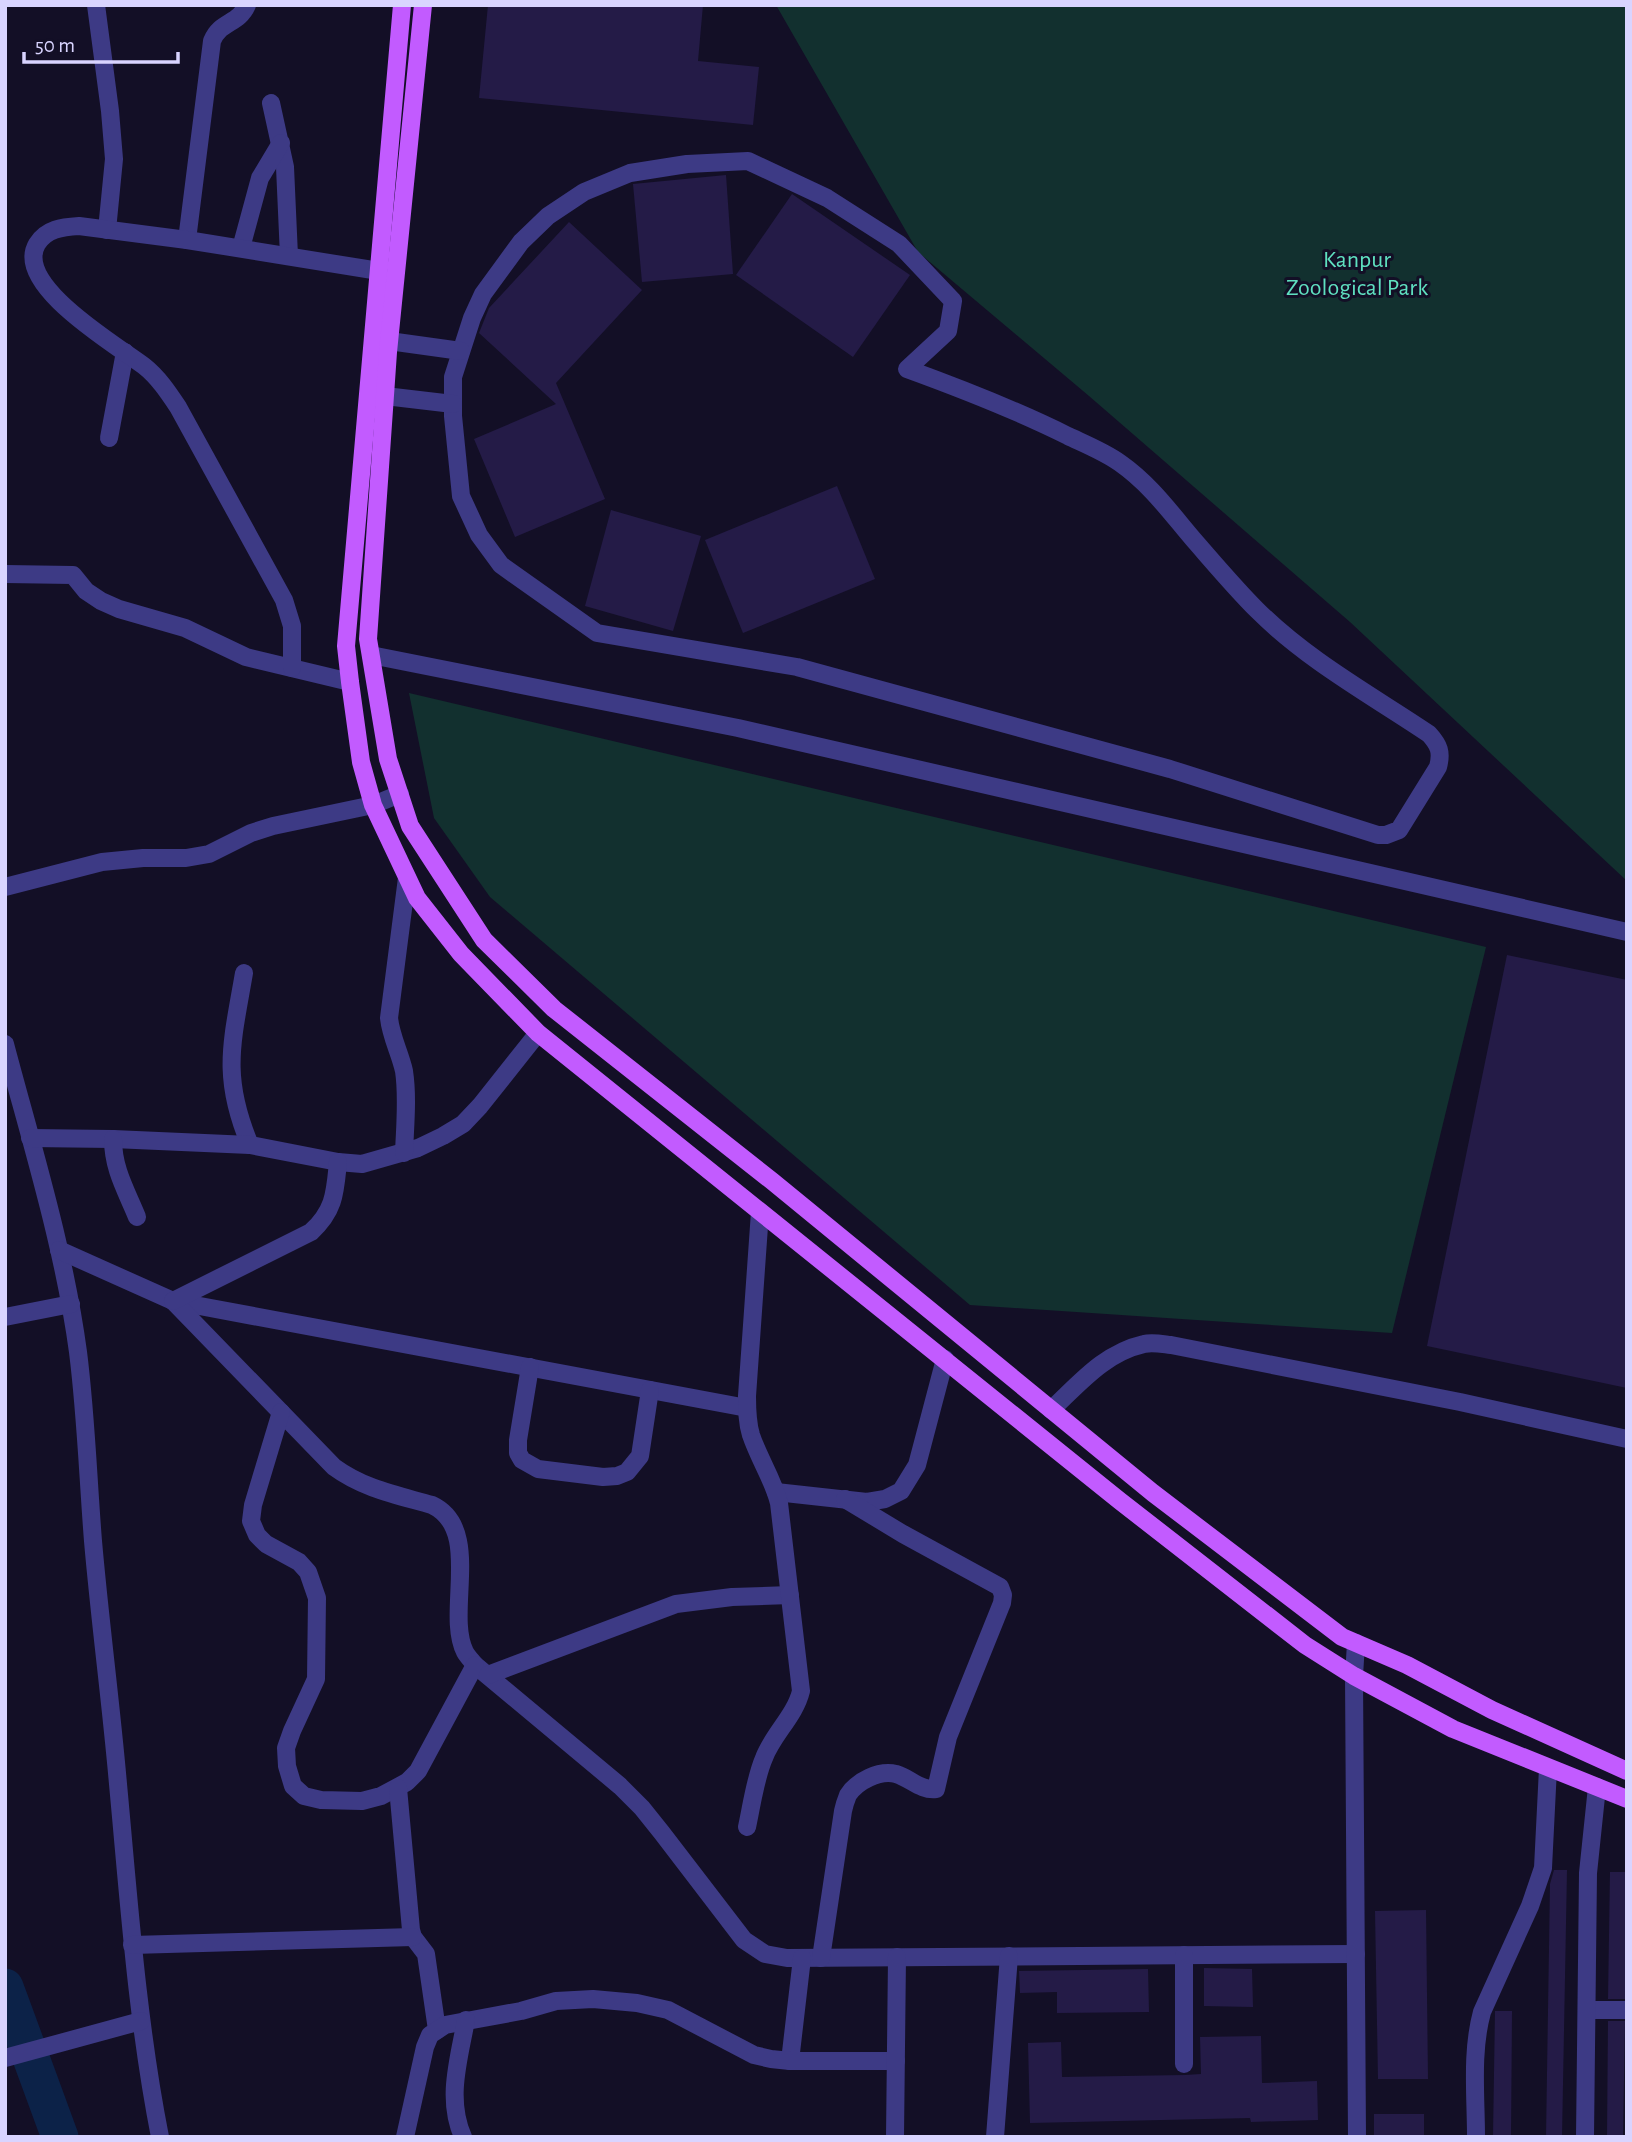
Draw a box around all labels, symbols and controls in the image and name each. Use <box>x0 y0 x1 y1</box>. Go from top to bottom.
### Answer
scale bar <box>24 21 178 65</box>
text: 50 m <box>35 35 75 56</box>
park label: Kanpur Zoological Park <box>1286 248 1428 300</box>

